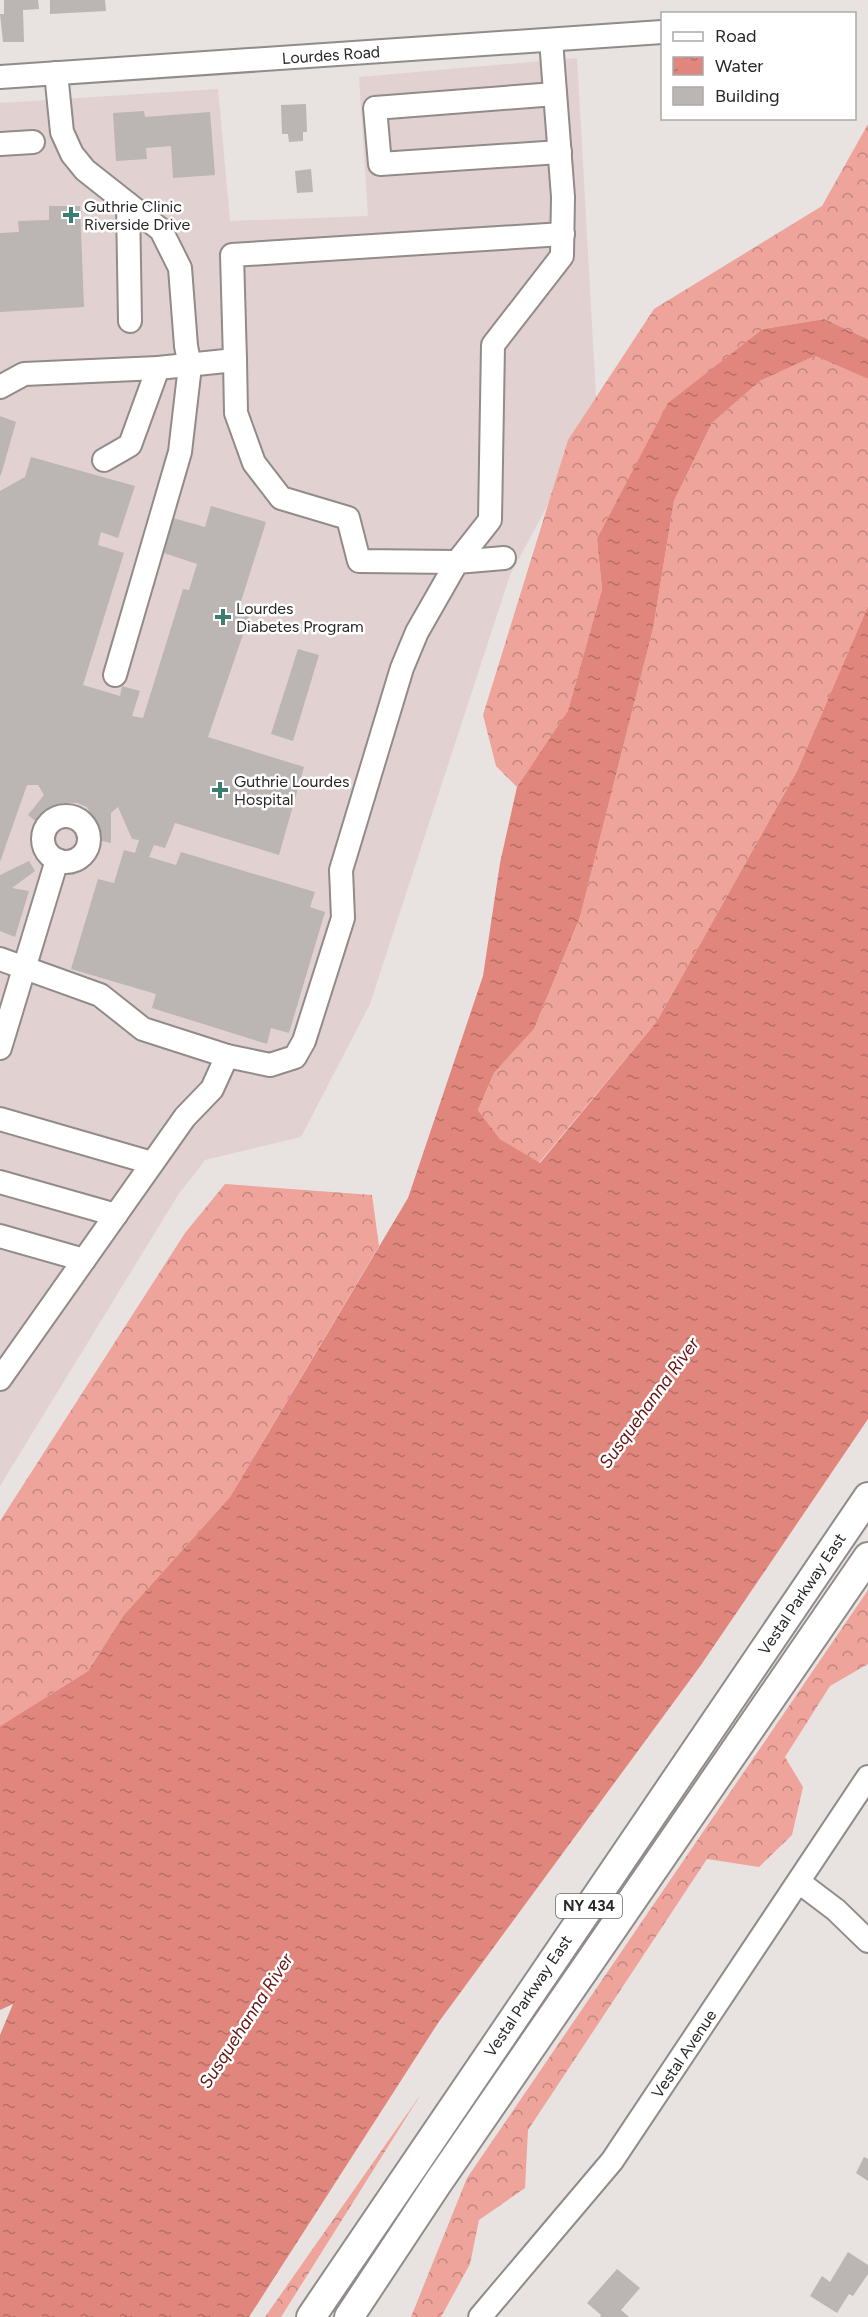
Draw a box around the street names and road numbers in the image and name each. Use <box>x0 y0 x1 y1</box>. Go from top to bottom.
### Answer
street label: Lourdes Road <box>281 42 381 68</box>
street label: Vestal Parkway East <box>754 1530 850 1658</box>
road number: NY 434 <box>556 1894 622 1918</box>
street label: Vestal Parkway East <box>480 1932 576 2060</box>
street label: Vestal Avenue <box>647 2006 721 2102</box>

